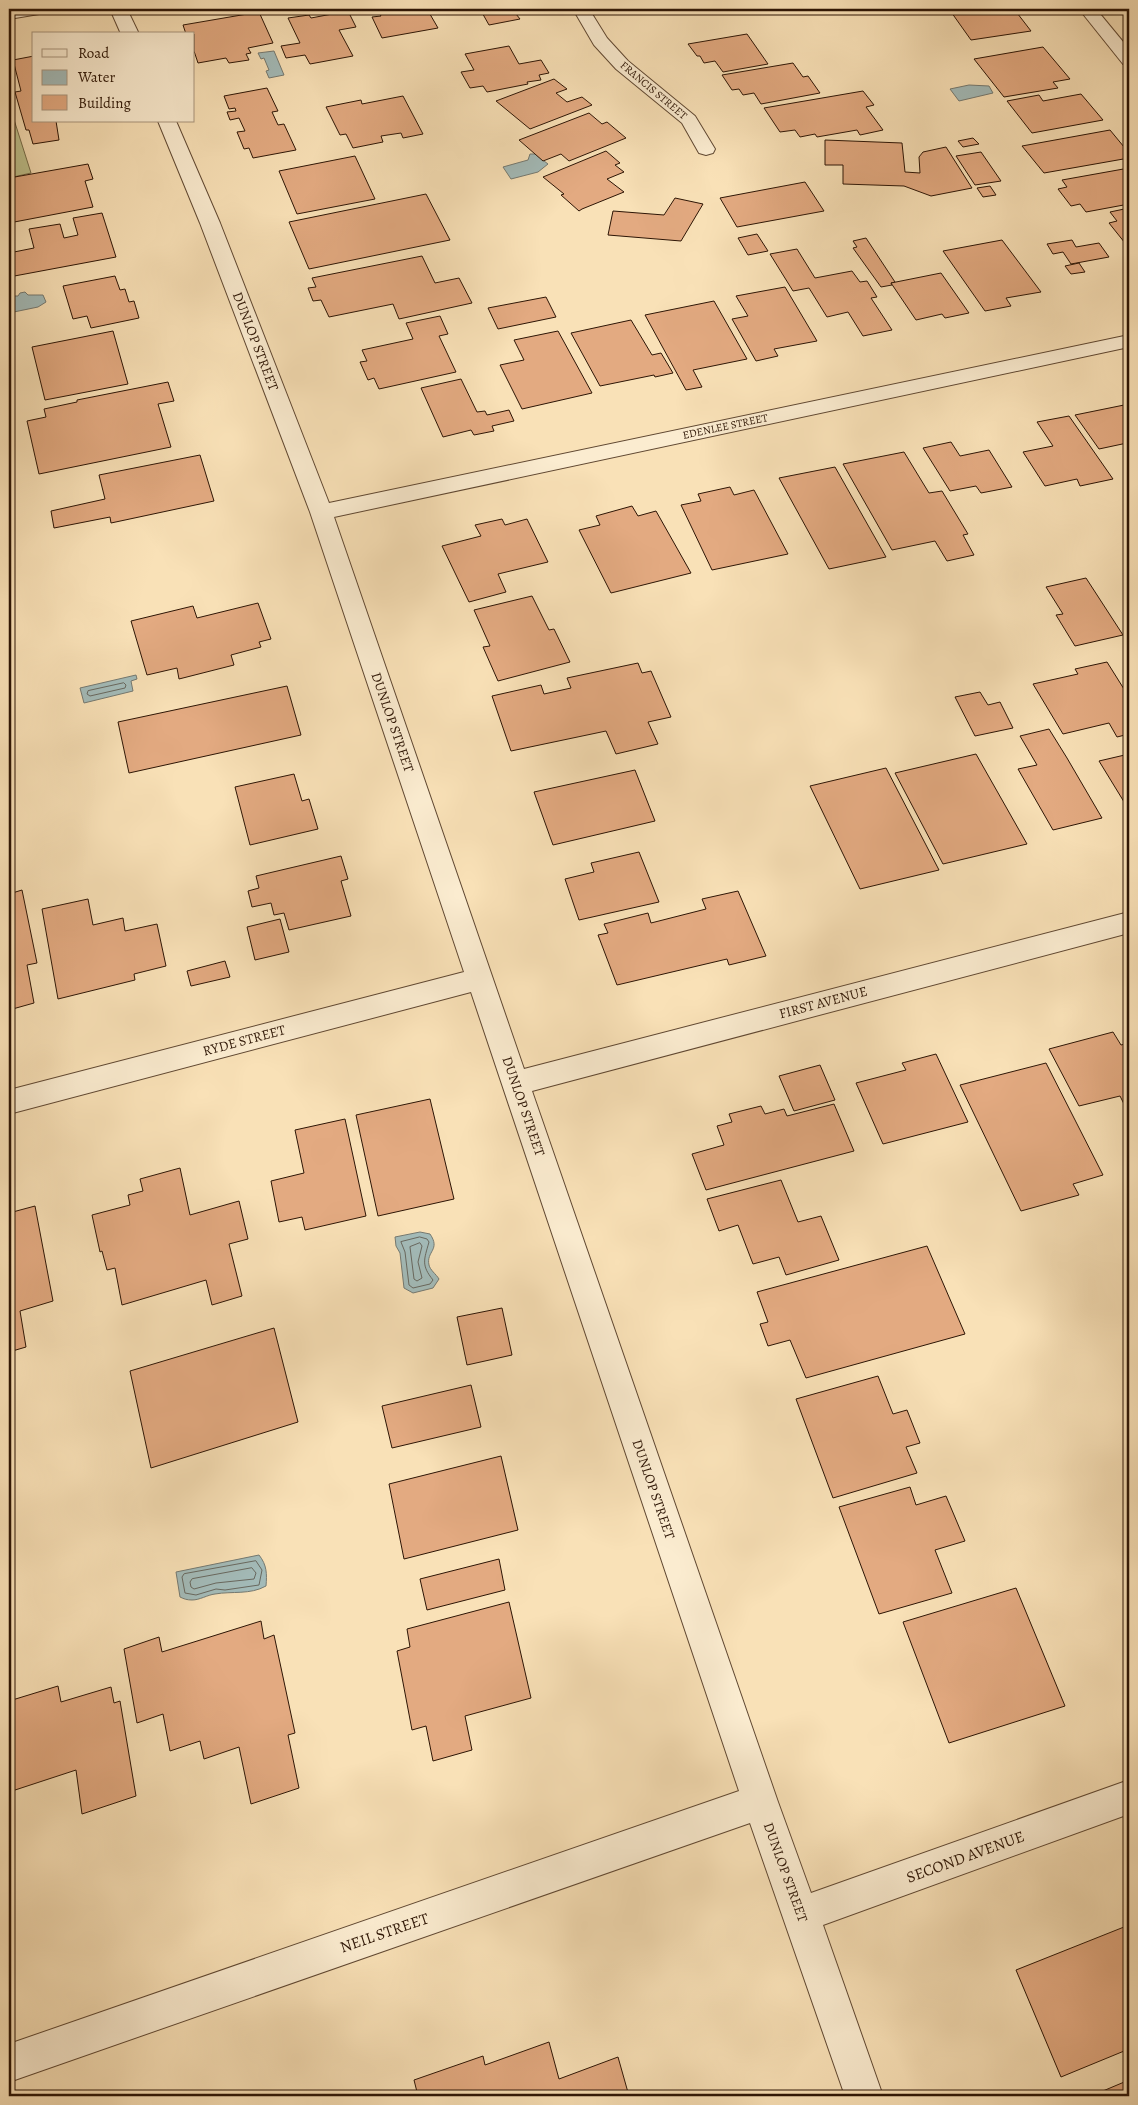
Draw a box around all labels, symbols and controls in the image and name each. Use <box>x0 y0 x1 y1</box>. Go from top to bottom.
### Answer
legend <box>32 32 195 122</box>
text: Road <box>78 43 110 63</box>
street label: FRANCIS STREET <box>617 58 690 123</box>
text: Water <box>77 67 115 87</box>
text: Building <box>78 93 131 113</box>
street label: DUNLOP STREET <box>228 289 283 394</box>
street label: EDENLEE STREET <box>681 410 769 443</box>
street label: DUNLOP STREET <box>367 670 419 775</box>
street label: FIRST AVENUE <box>777 982 869 1023</box>
street label: RYDE STREET <box>201 1020 288 1061</box>
street label: DUNLOP STREET <box>498 1054 550 1159</box>
street label: DUNLOP STREET <box>628 1437 680 1542</box>
street label: DUNLOP STREET <box>759 1820 812 1925</box>
street label: SECOND AVENUE <box>903 1825 1027 1889</box>
street label: NEIL STREET <box>337 1907 432 1958</box>

